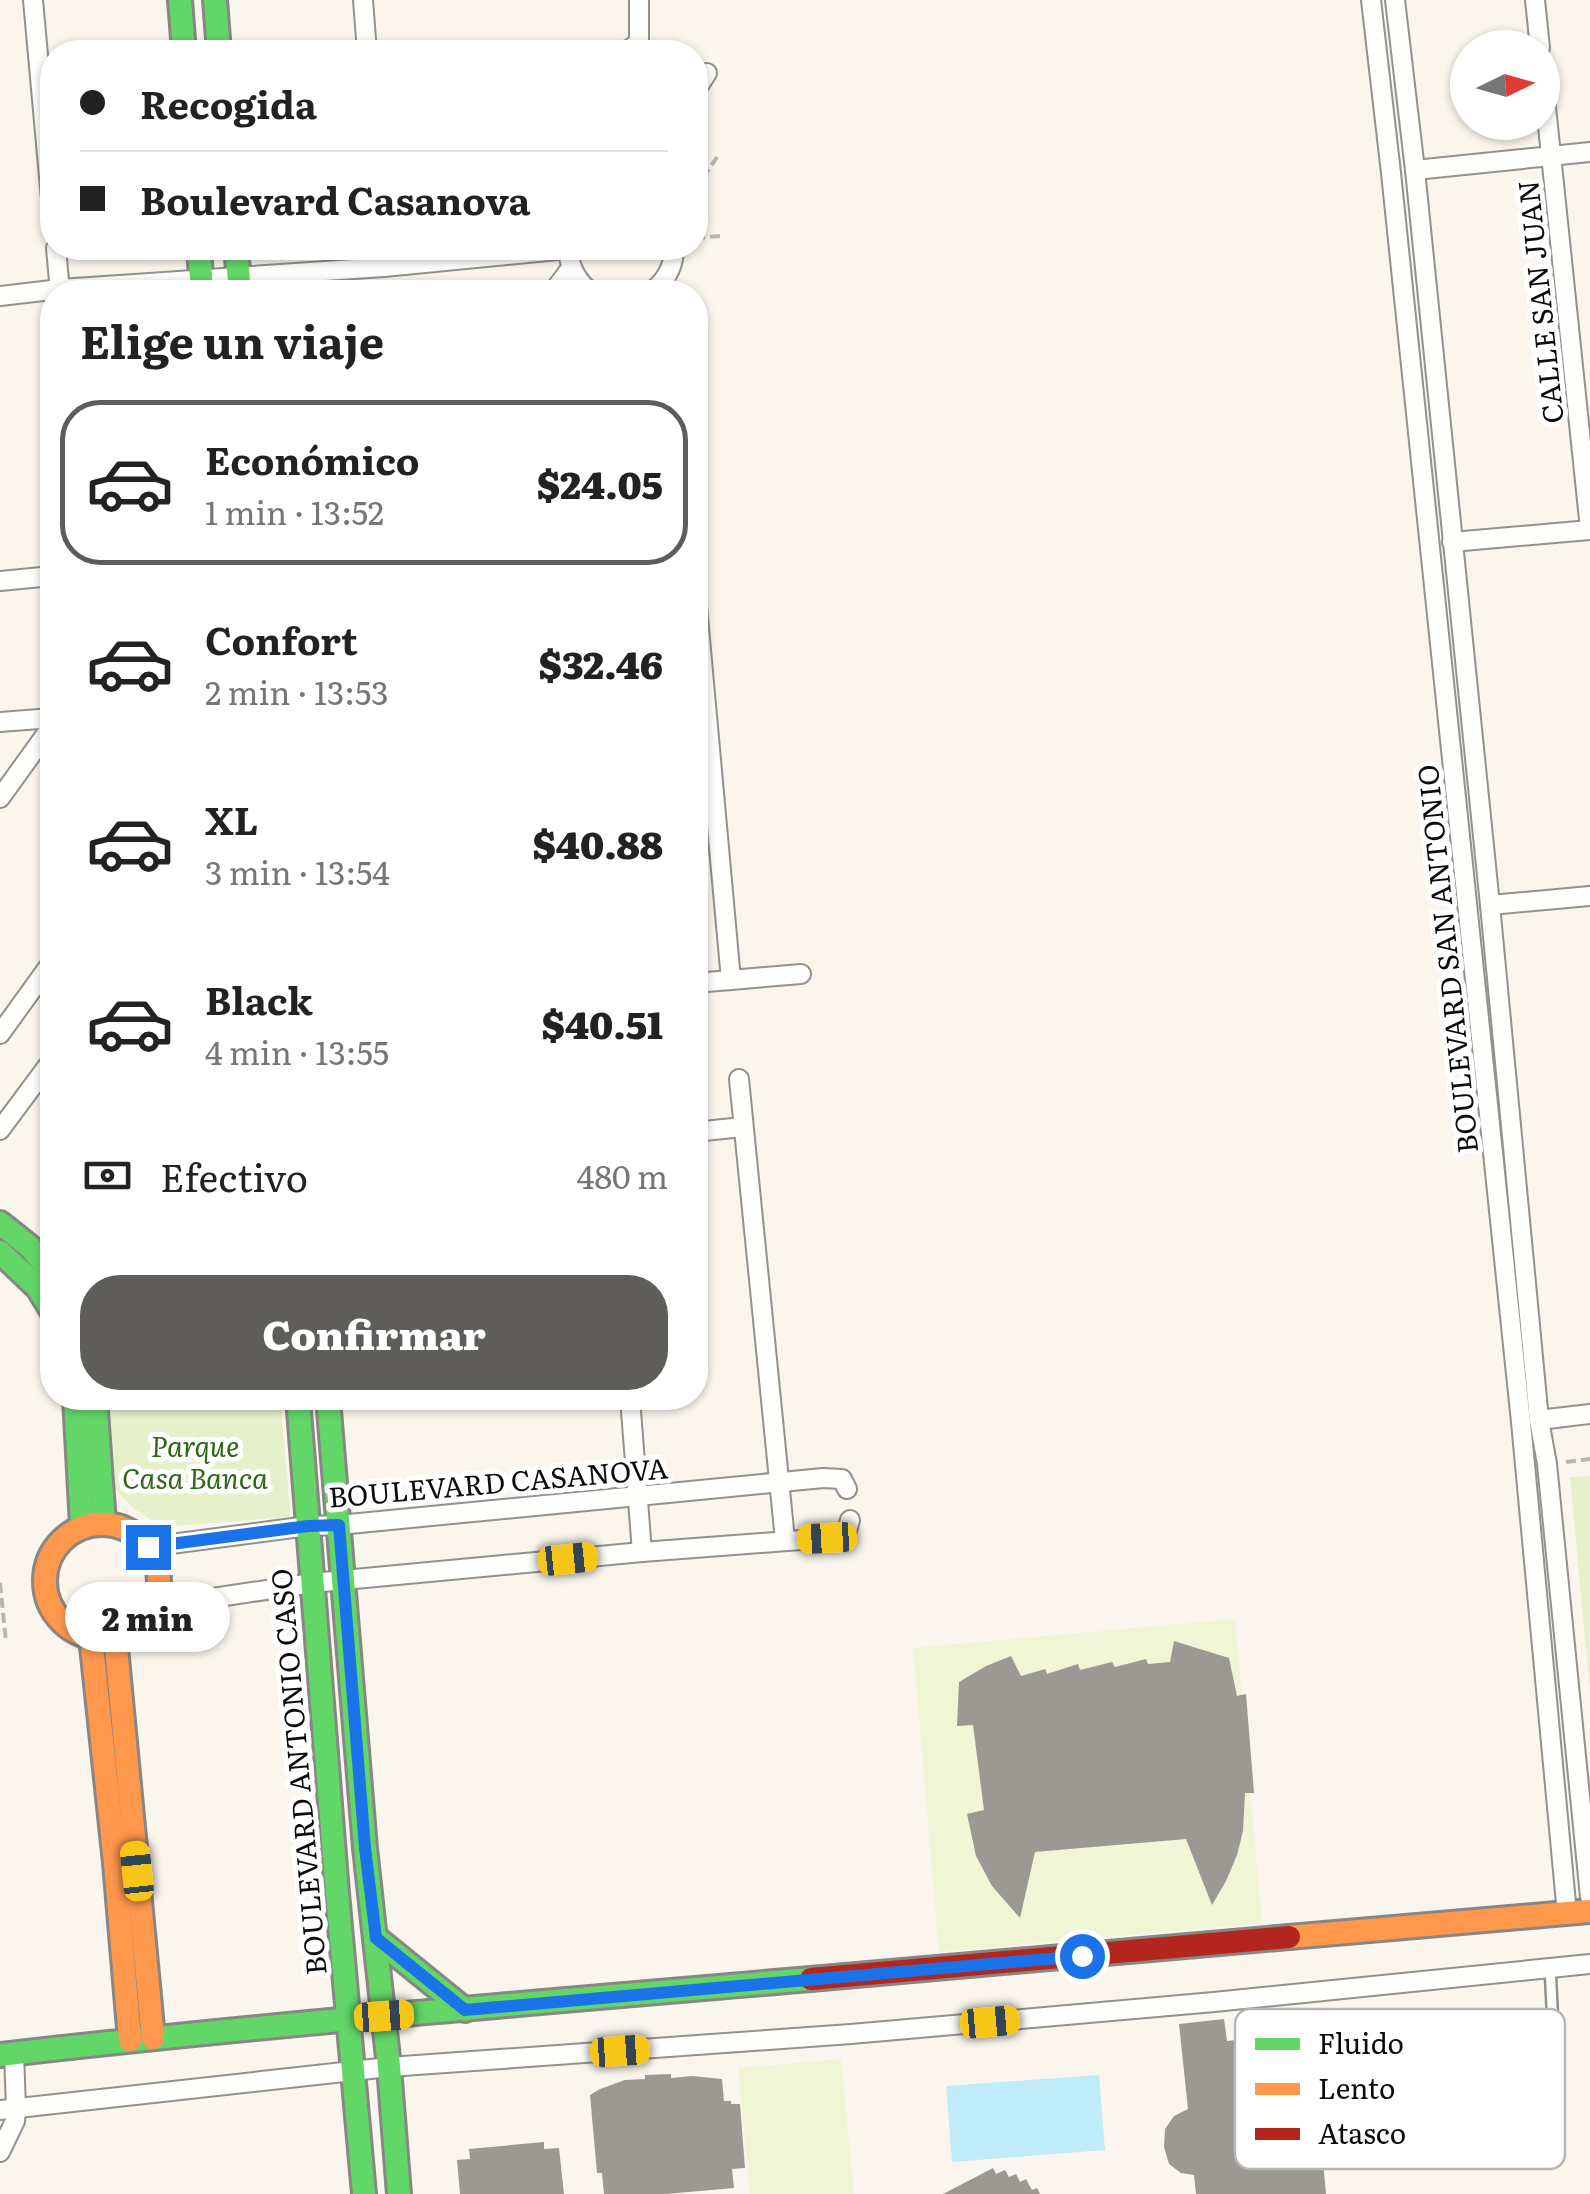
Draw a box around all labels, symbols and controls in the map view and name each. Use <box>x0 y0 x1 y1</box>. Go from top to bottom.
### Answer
north arrow <box>1450 30 1560 140</box>
map controls <box>1450 30 1560 140</box>
text: Recogida <box>140 74 317 131</box>
text: Boulevard Casanova <box>140 170 530 227</box>
street label: CALLE SAN JUAN <box>1505 178 1573 426</box>
text: Elige un viaje <box>80 306 384 373</box>
text: Económico <box>205 430 420 487</box>
icon: car <box>85 438 175 528</box>
text: $24.05 <box>537 454 663 511</box>
text: 1 min · 13:52 <box>205 487 384 535</box>
text: Confort <box>205 610 358 667</box>
icon: car <box>85 618 175 708</box>
text: $32.46 <box>539 634 663 691</box>
text: 2 min · 13:53 <box>205 667 389 715</box>
street label: BOULEVARD SAN ANTONIO <box>1405 763 1487 1155</box>
text: XL <box>205 790 258 847</box>
icon: car <box>85 798 175 888</box>
text: $40.88 <box>532 814 663 871</box>
text: 3 min · 13:54 <box>205 847 390 895</box>
text: Black <box>205 970 313 1027</box>
icon: car <box>85 978 175 1068</box>
text: $40.51 <box>542 994 663 1051</box>
text: 4 min · 13:55 <box>205 1027 389 1075</box>
text: Efectivo <box>160 1147 308 1204</box>
icon: cash <box>80 1148 135 1203</box>
text: 480 m <box>577 1151 668 1199</box>
button: Confirmar <box>80 1275 668 1390</box>
park label: Parque Casa Banca <box>122 1424 268 1498</box>
street label: BOULEVARD CASANOVA <box>327 1445 670 1517</box>
car <box>796 1521 858 1555</box>
route end <box>126 1525 171 1570</box>
car <box>537 1541 599 1577</box>
street label: BOULEVARD ANTONIO CASO <box>258 1567 336 1977</box>
callout: 2 min <box>66 1582 230 1652</box>
text: 2 min <box>102 1593 193 1641</box>
car <box>119 1840 155 1902</box>
route start <box>1060 1934 1105 1979</box>
car <box>353 1999 415 2033</box>
car <box>959 2004 1021 2040</box>
legend <box>1235 2009 1565 2169</box>
text: Fluido <box>1318 2021 1404 2063</box>
car <box>589 2034 651 2068</box>
text: Lento <box>1318 2066 1395 2108</box>
text: Atasco <box>1318 2111 1406 2153</box>

